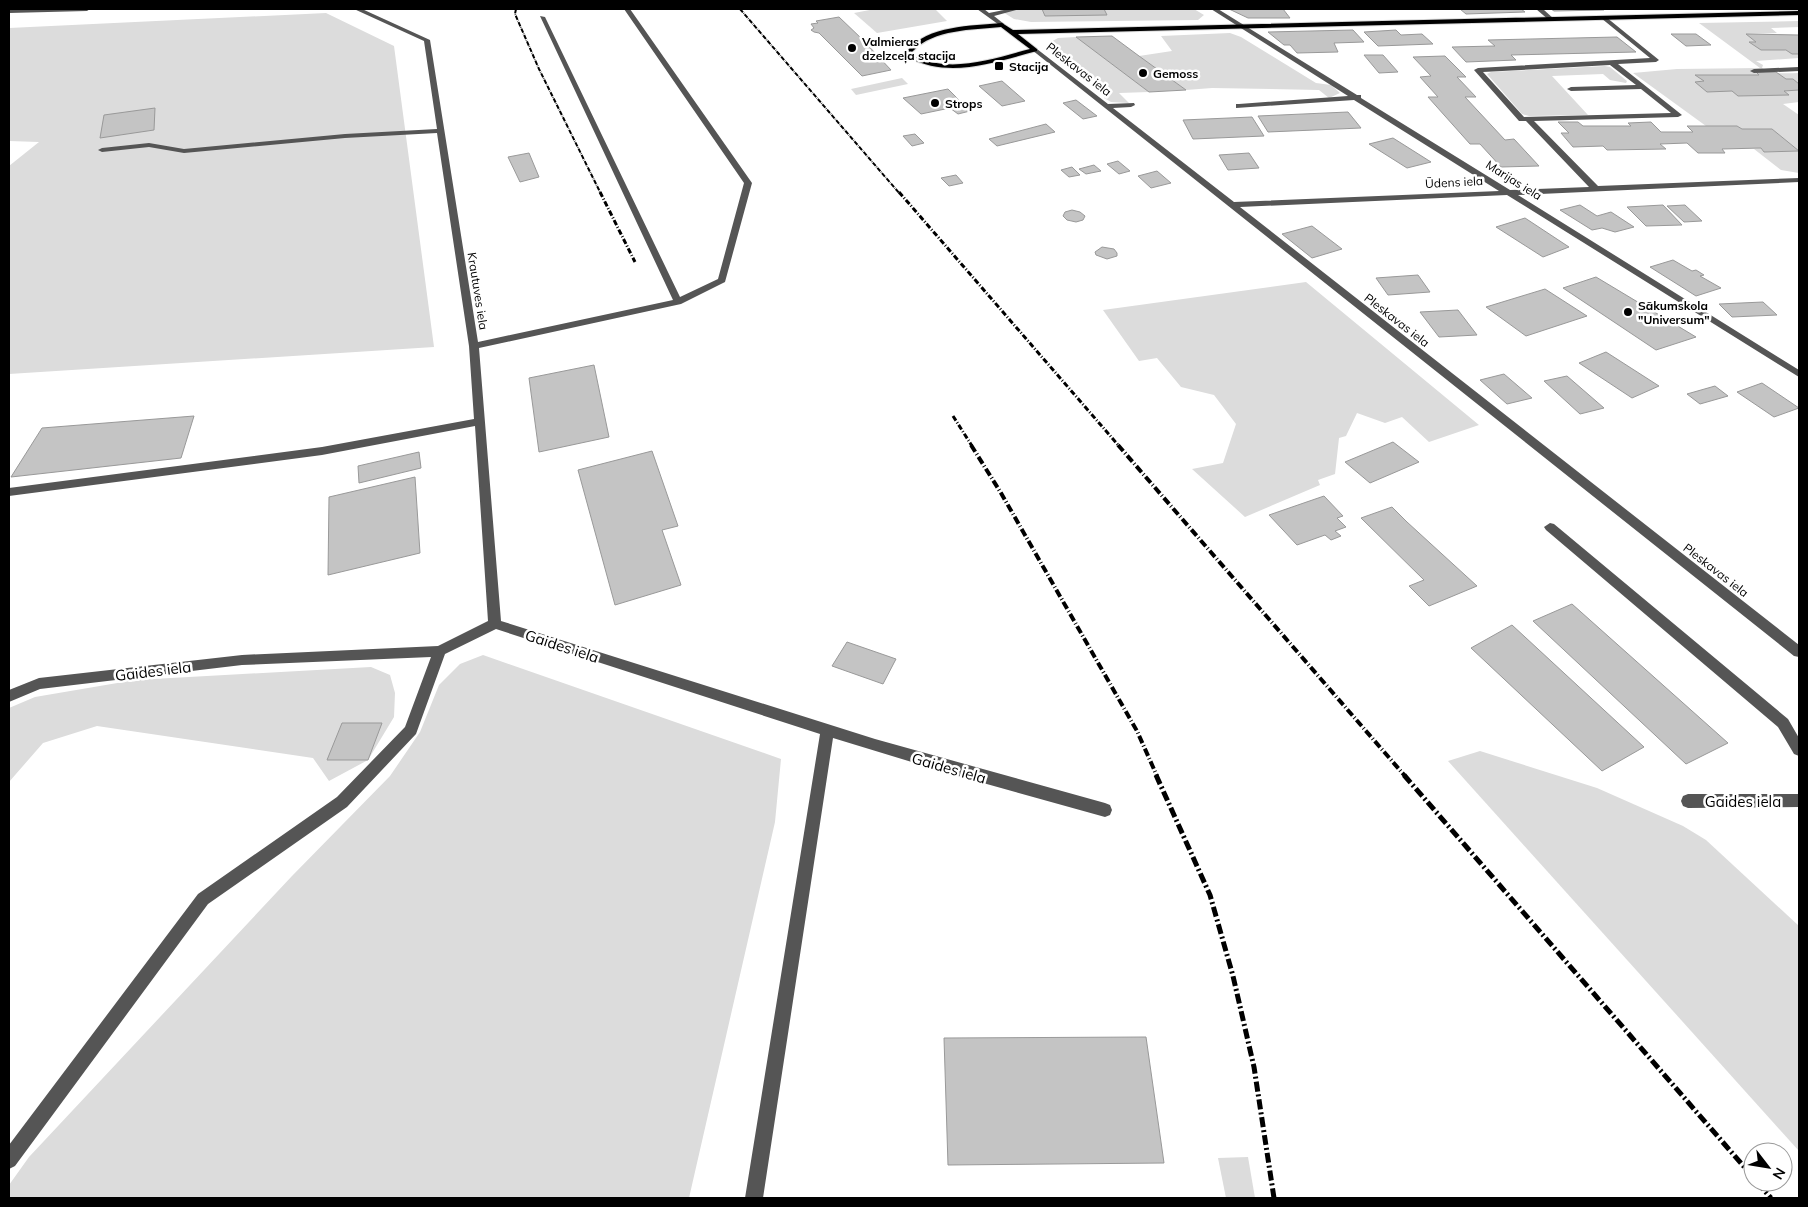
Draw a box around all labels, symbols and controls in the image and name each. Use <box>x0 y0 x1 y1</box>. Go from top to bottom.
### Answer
place label: Valmieras dzelzceļa stacija <box>861 34 956 64</box>
street label: Pleskavas iela <box>1043 39 1115 99</box>
marker: Valmieras dzelzceļa stacija <box>846 42 858 54</box>
place label: Stacija <box>1009 59 1048 74</box>
marker: Stacija <box>993 60 1005 72</box>
place label: Gemoss <box>1153 66 1198 81</box>
marker: Gemoss <box>1137 67 1149 79</box>
place label: Strops <box>945 96 982 111</box>
marker: Strops <box>929 97 941 109</box>
street label: Marijas iela <box>1483 157 1545 203</box>
street label: Ūdens iela <box>1425 173 1483 191</box>
street label: Krautuves iela <box>464 251 492 331</box>
street label: Pleskavas iela <box>1361 290 1433 350</box>
place label: Sākumskola "Universum" <box>1638 298 1710 327</box>
marker: Sākumskola "Universum" <box>1622 306 1634 318</box>
street label: Pleskavas iela <box>1680 540 1752 600</box>
street label: Gaides iela <box>523 625 601 667</box>
street label: Gaides iela <box>114 657 192 685</box>
street label: Gaides iela <box>910 748 988 788</box>
street label: Gaides iela <box>1705 792 1781 811</box>
north arrow <box>1743 1142 1793 1192</box>
text: N <box>1769 1165 1790 1183</box>

